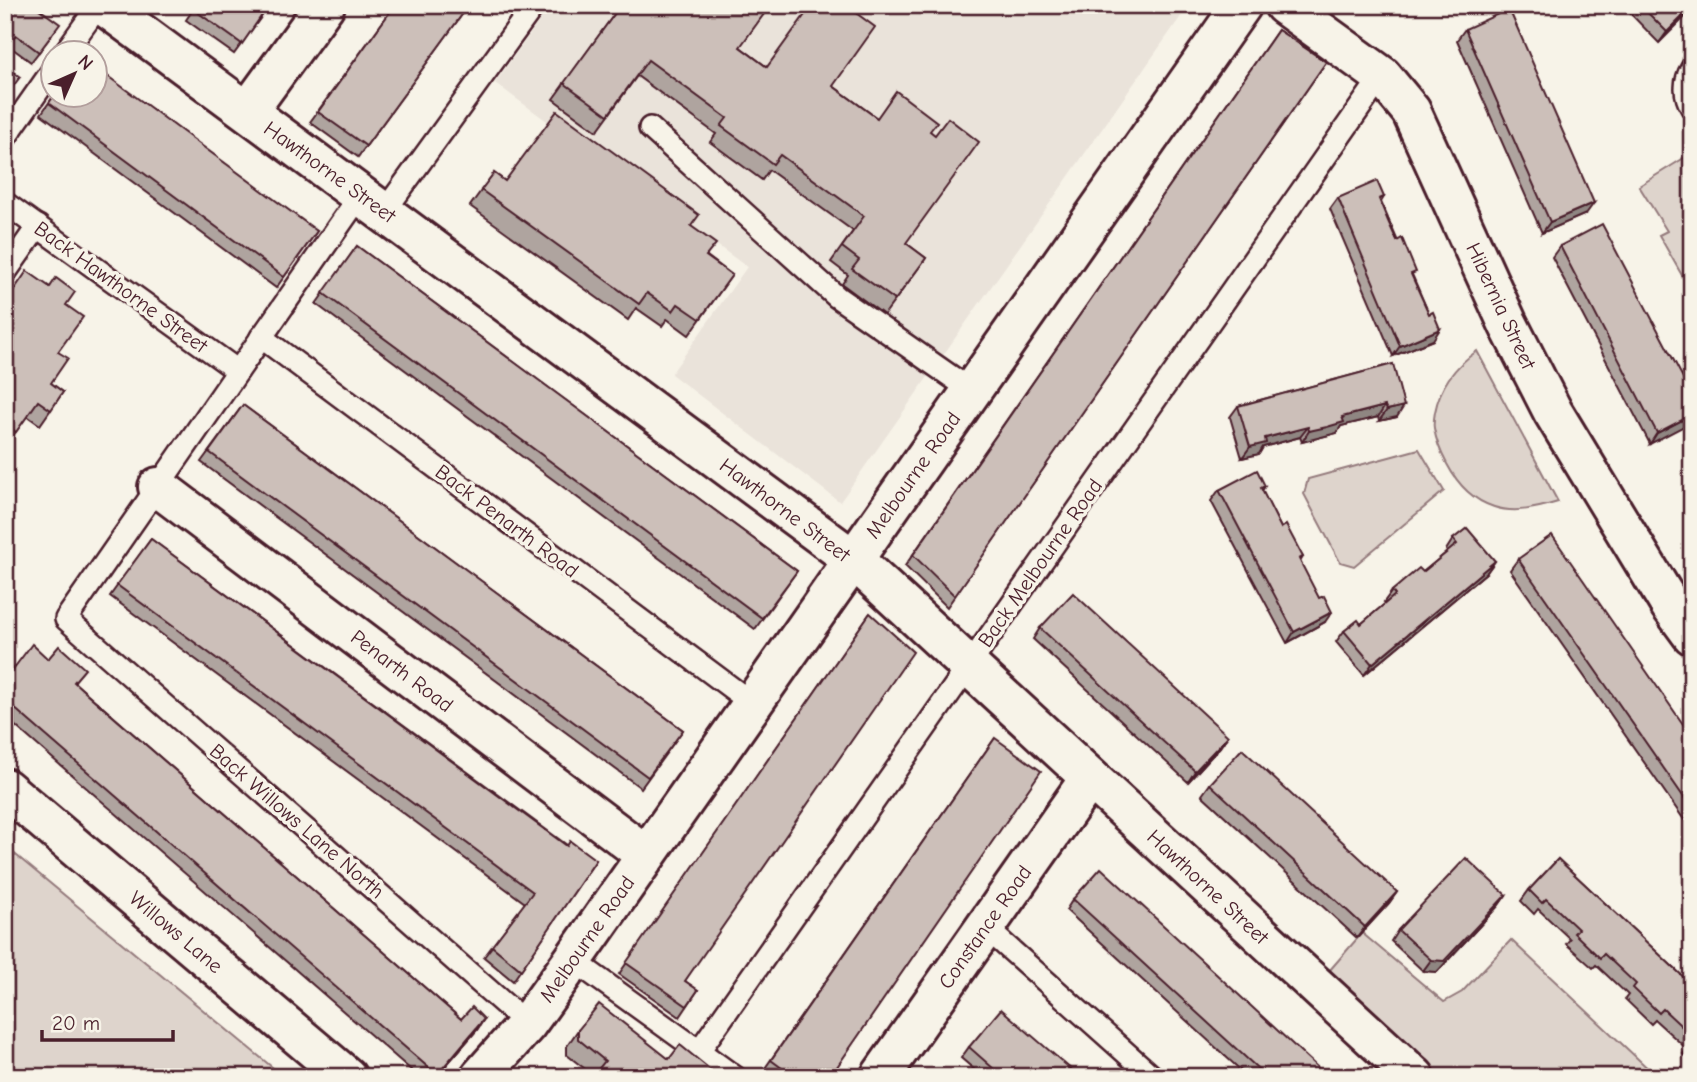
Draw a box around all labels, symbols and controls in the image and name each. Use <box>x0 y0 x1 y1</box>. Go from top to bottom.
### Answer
north arrow <box>38 38 108 108</box>
text: N <box>73 51 97 75</box>
street label: Hawthorne Street <box>259 116 401 228</box>
street label: Back Hawthorne Street <box>30 216 213 358</box>
street label: Hibernia Street <box>1461 239 1541 374</box>
street label: Melbourne Road <box>861 407 965 543</box>
street label: Hawthorne Street <box>715 453 856 567</box>
street label: Back Penarth Road <box>431 459 583 583</box>
street label: Back Melbourne Road <box>973 474 1107 652</box>
street label: Penarth Road <box>346 625 458 717</box>
street label: Back Willows Lane North <box>205 739 389 903</box>
street label: Hawthorne Street <box>1142 825 1274 950</box>
street label: Constance Road <box>934 861 1036 993</box>
street label: Melbourne Road <box>535 871 639 1007</box>
street label: Willows Lane <box>124 886 228 978</box>
scale bar <box>42 998 173 1042</box>
text: 20 m <box>52 1011 100 1035</box>

